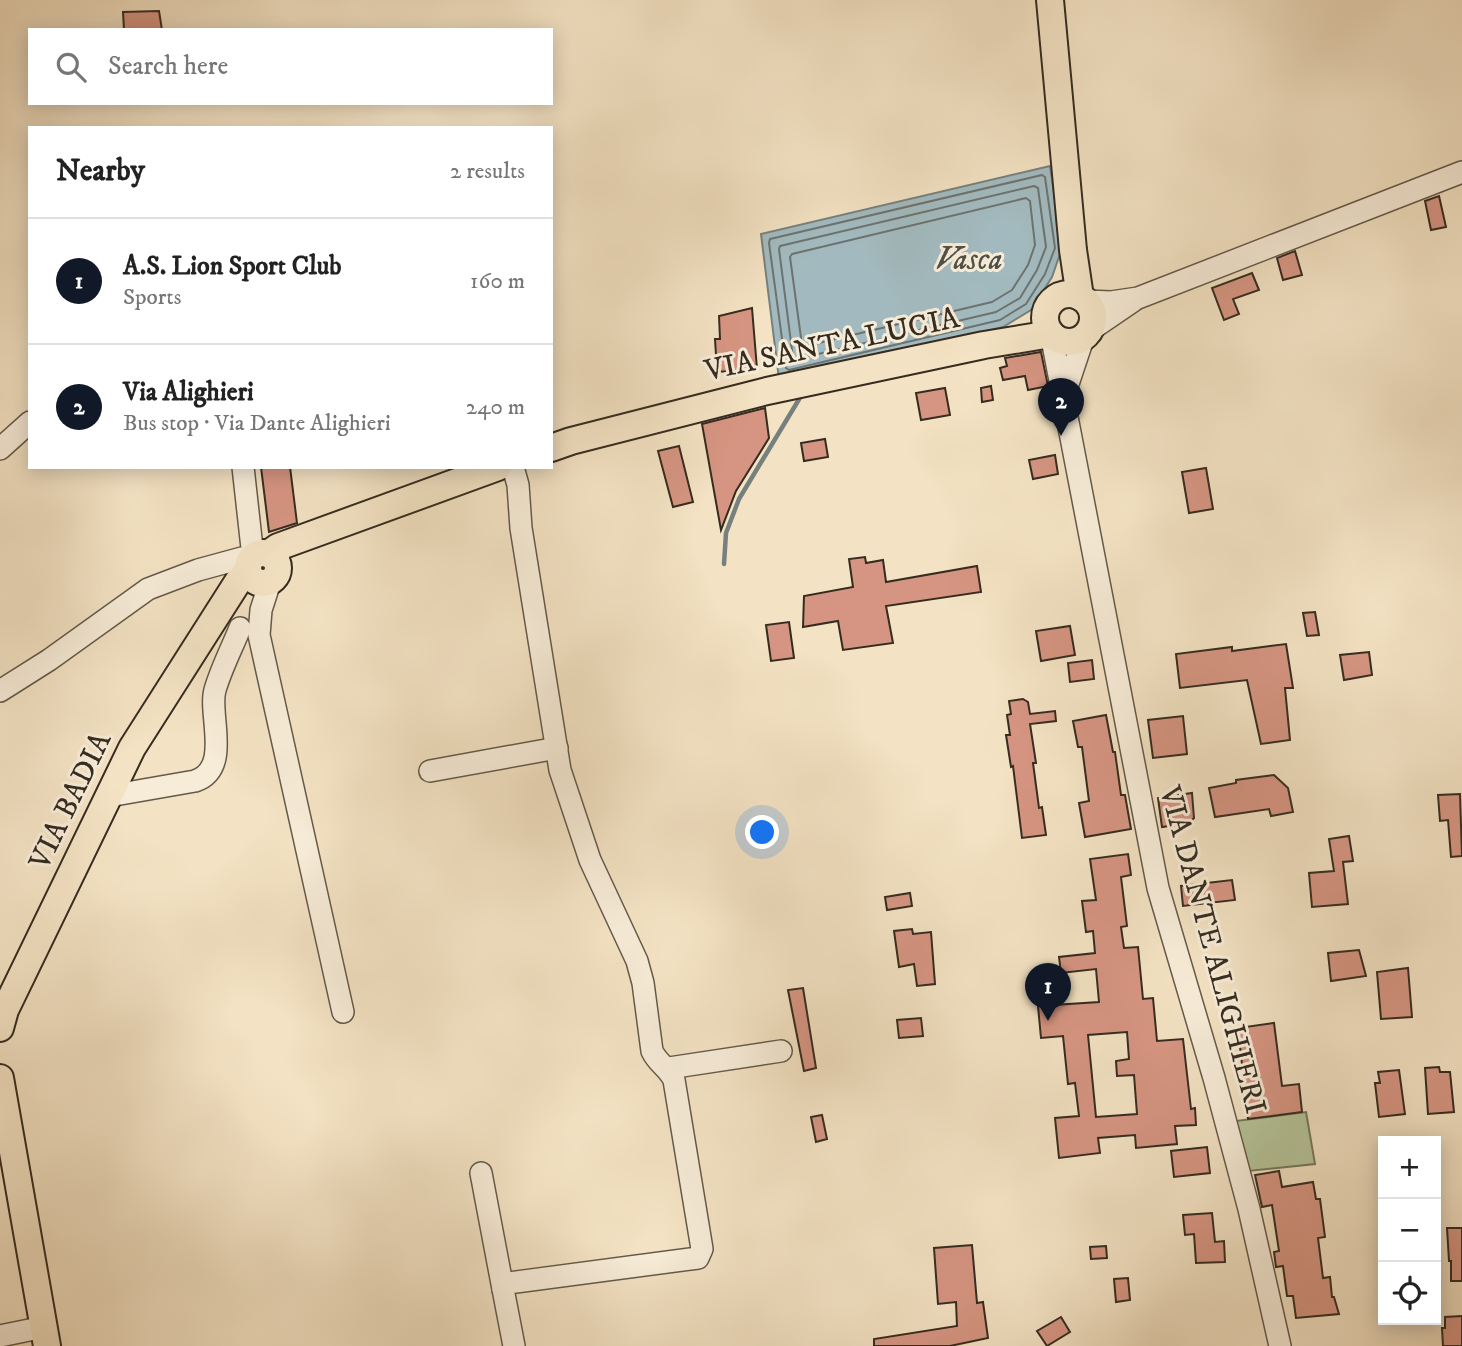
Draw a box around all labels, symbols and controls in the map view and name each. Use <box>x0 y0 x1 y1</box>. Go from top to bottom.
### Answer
search box <box>28 28 553 105</box>
icon: search <box>52 48 90 86</box>
text: Search here <box>108 50 228 83</box>
text: Nearby <box>56 153 145 190</box>
text: 2 results <box>450 157 525 186</box>
water label: Vasca <box>935 240 1003 280</box>
text: A.S. Lion Sport Club <box>123 250 341 283</box>
text: 1 <box>75 267 83 296</box>
text: 160 m <box>470 267 525 296</box>
text: Sports <box>123 283 181 312</box>
street label: VIA SANTA LUCIA <box>700 300 964 390</box>
text: Via Alighieri <box>123 376 254 409</box>
pin: 2 <box>1038 378 1084 436</box>
text: 2 <box>73 393 85 422</box>
text: 240 m <box>466 393 525 422</box>
text: Bus stop · Via Dante Alighieri <box>123 409 391 438</box>
street label: VIA BADIA <box>21 725 121 877</box>
street label: VIA DANTE ALIGHIERI <box>1150 781 1274 1118</box>
your location <box>745 815 779 849</box>
pin: 1 <box>1025 963 1071 1021</box>
map controls <box>1378 1136 1441 1325</box>
button: + <box>1378 1136 1441 1199</box>
button: − <box>1378 1199 1441 1262</box>
button: locate <box>1378 1262 1441 1325</box>

